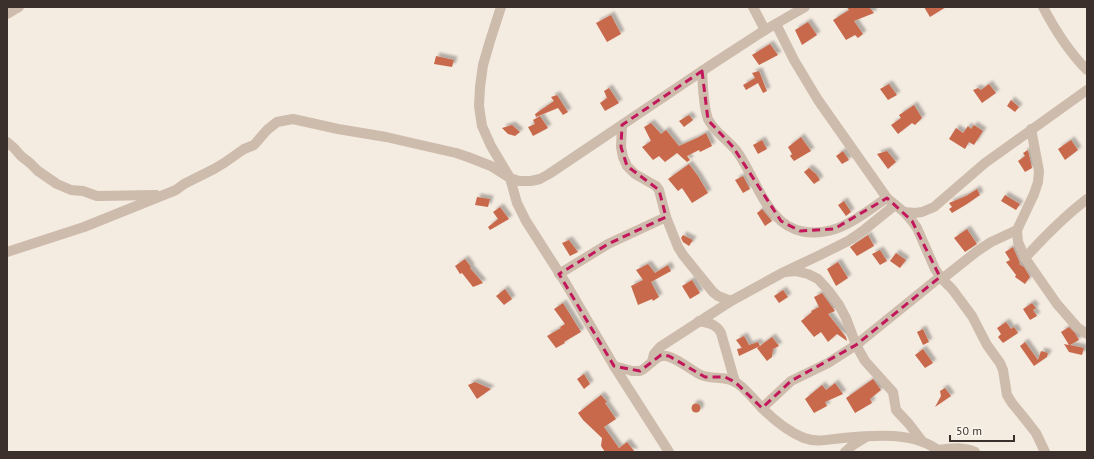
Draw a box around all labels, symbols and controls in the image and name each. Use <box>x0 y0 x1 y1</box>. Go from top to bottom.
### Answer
scale bar <box>950 417 1014 443</box>
text: 50 m <box>956 423 982 438</box>

